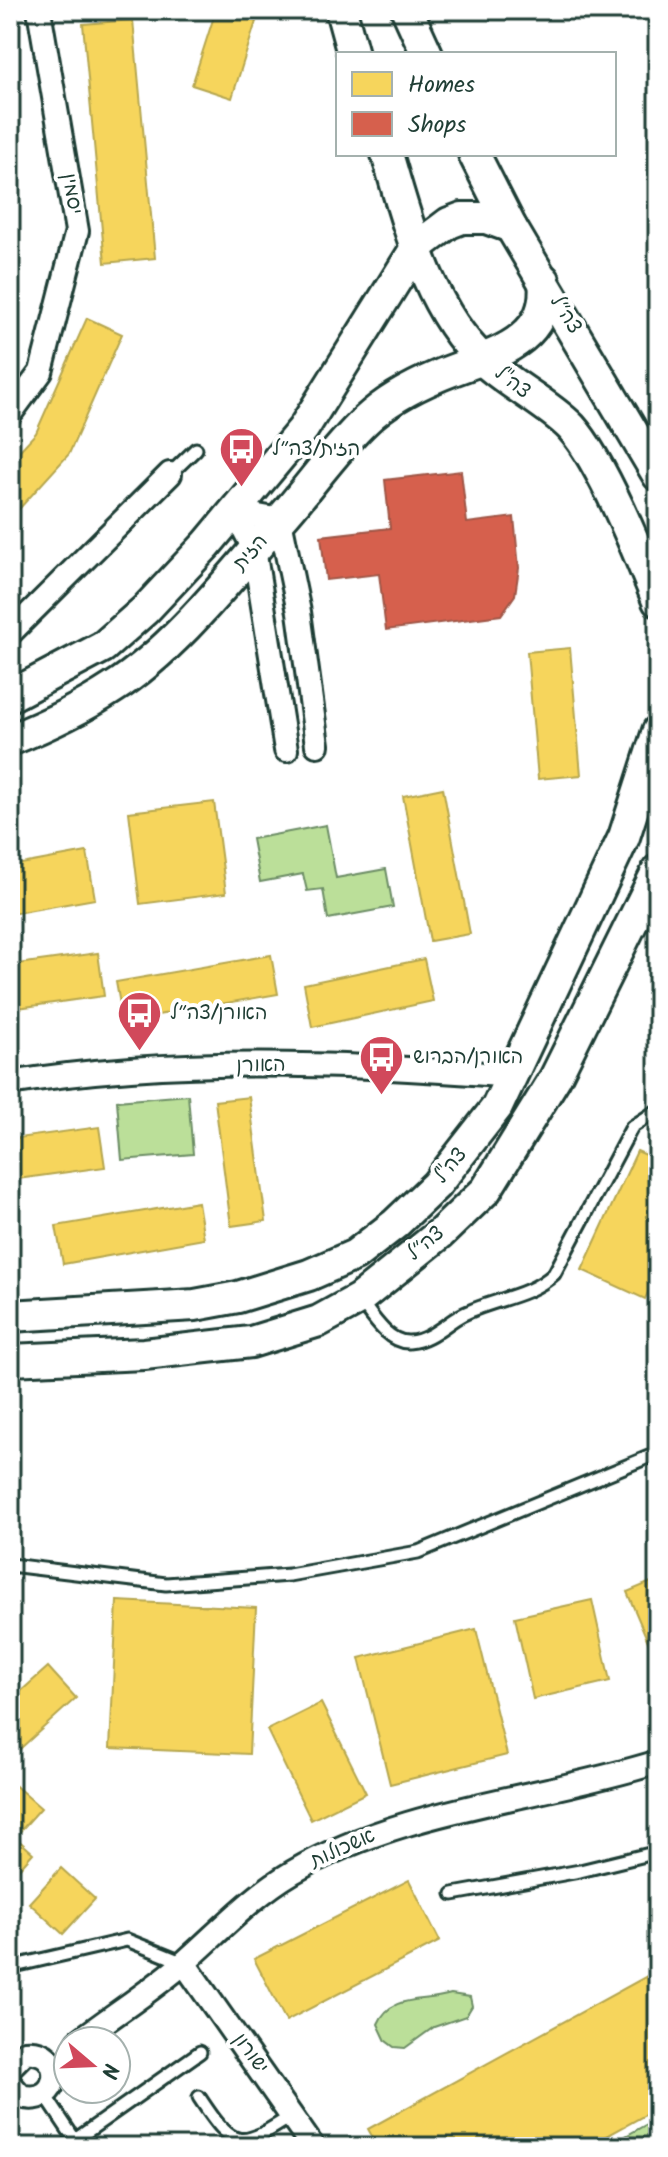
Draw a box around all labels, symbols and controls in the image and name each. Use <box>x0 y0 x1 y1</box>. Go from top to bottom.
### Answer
legend <box>336 52 616 156</box>
text: Homes <box>408 66 475 105</box>
text: Shops <box>408 106 466 145</box>
street label: יסמין <box>52 171 90 217</box>
street label: צה״ל <box>541 289 589 341</box>
street label: צה"ל <box>487 358 537 408</box>
bus stop icon: הזית/צה״ל <box>217 426 265 489</box>
place label: הזית/צה״ל <box>272 434 360 466</box>
street label: הזית <box>225 527 276 579</box>
bus stop icon: האורן/צה״ל <box>115 990 163 1053</box>
place label: האורן/צה״ל <box>170 998 267 1030</box>
bus stop icon: האורן/הברוש <box>358 1034 406 1097</box>
place label: האורן/הברוש <box>413 1042 523 1074</box>
street label: האורן <box>236 1050 286 1082</box>
street label: צה"ל <box>426 1141 476 1191</box>
street label: צה״ל <box>400 1219 452 1269</box>
street label: אשכולות <box>304 1820 381 1878</box>
north arrow <box>52 2025 132 2105</box>
street label: ישורון <box>224 2027 276 2081</box>
text: N <box>90 2058 127 2083</box>

